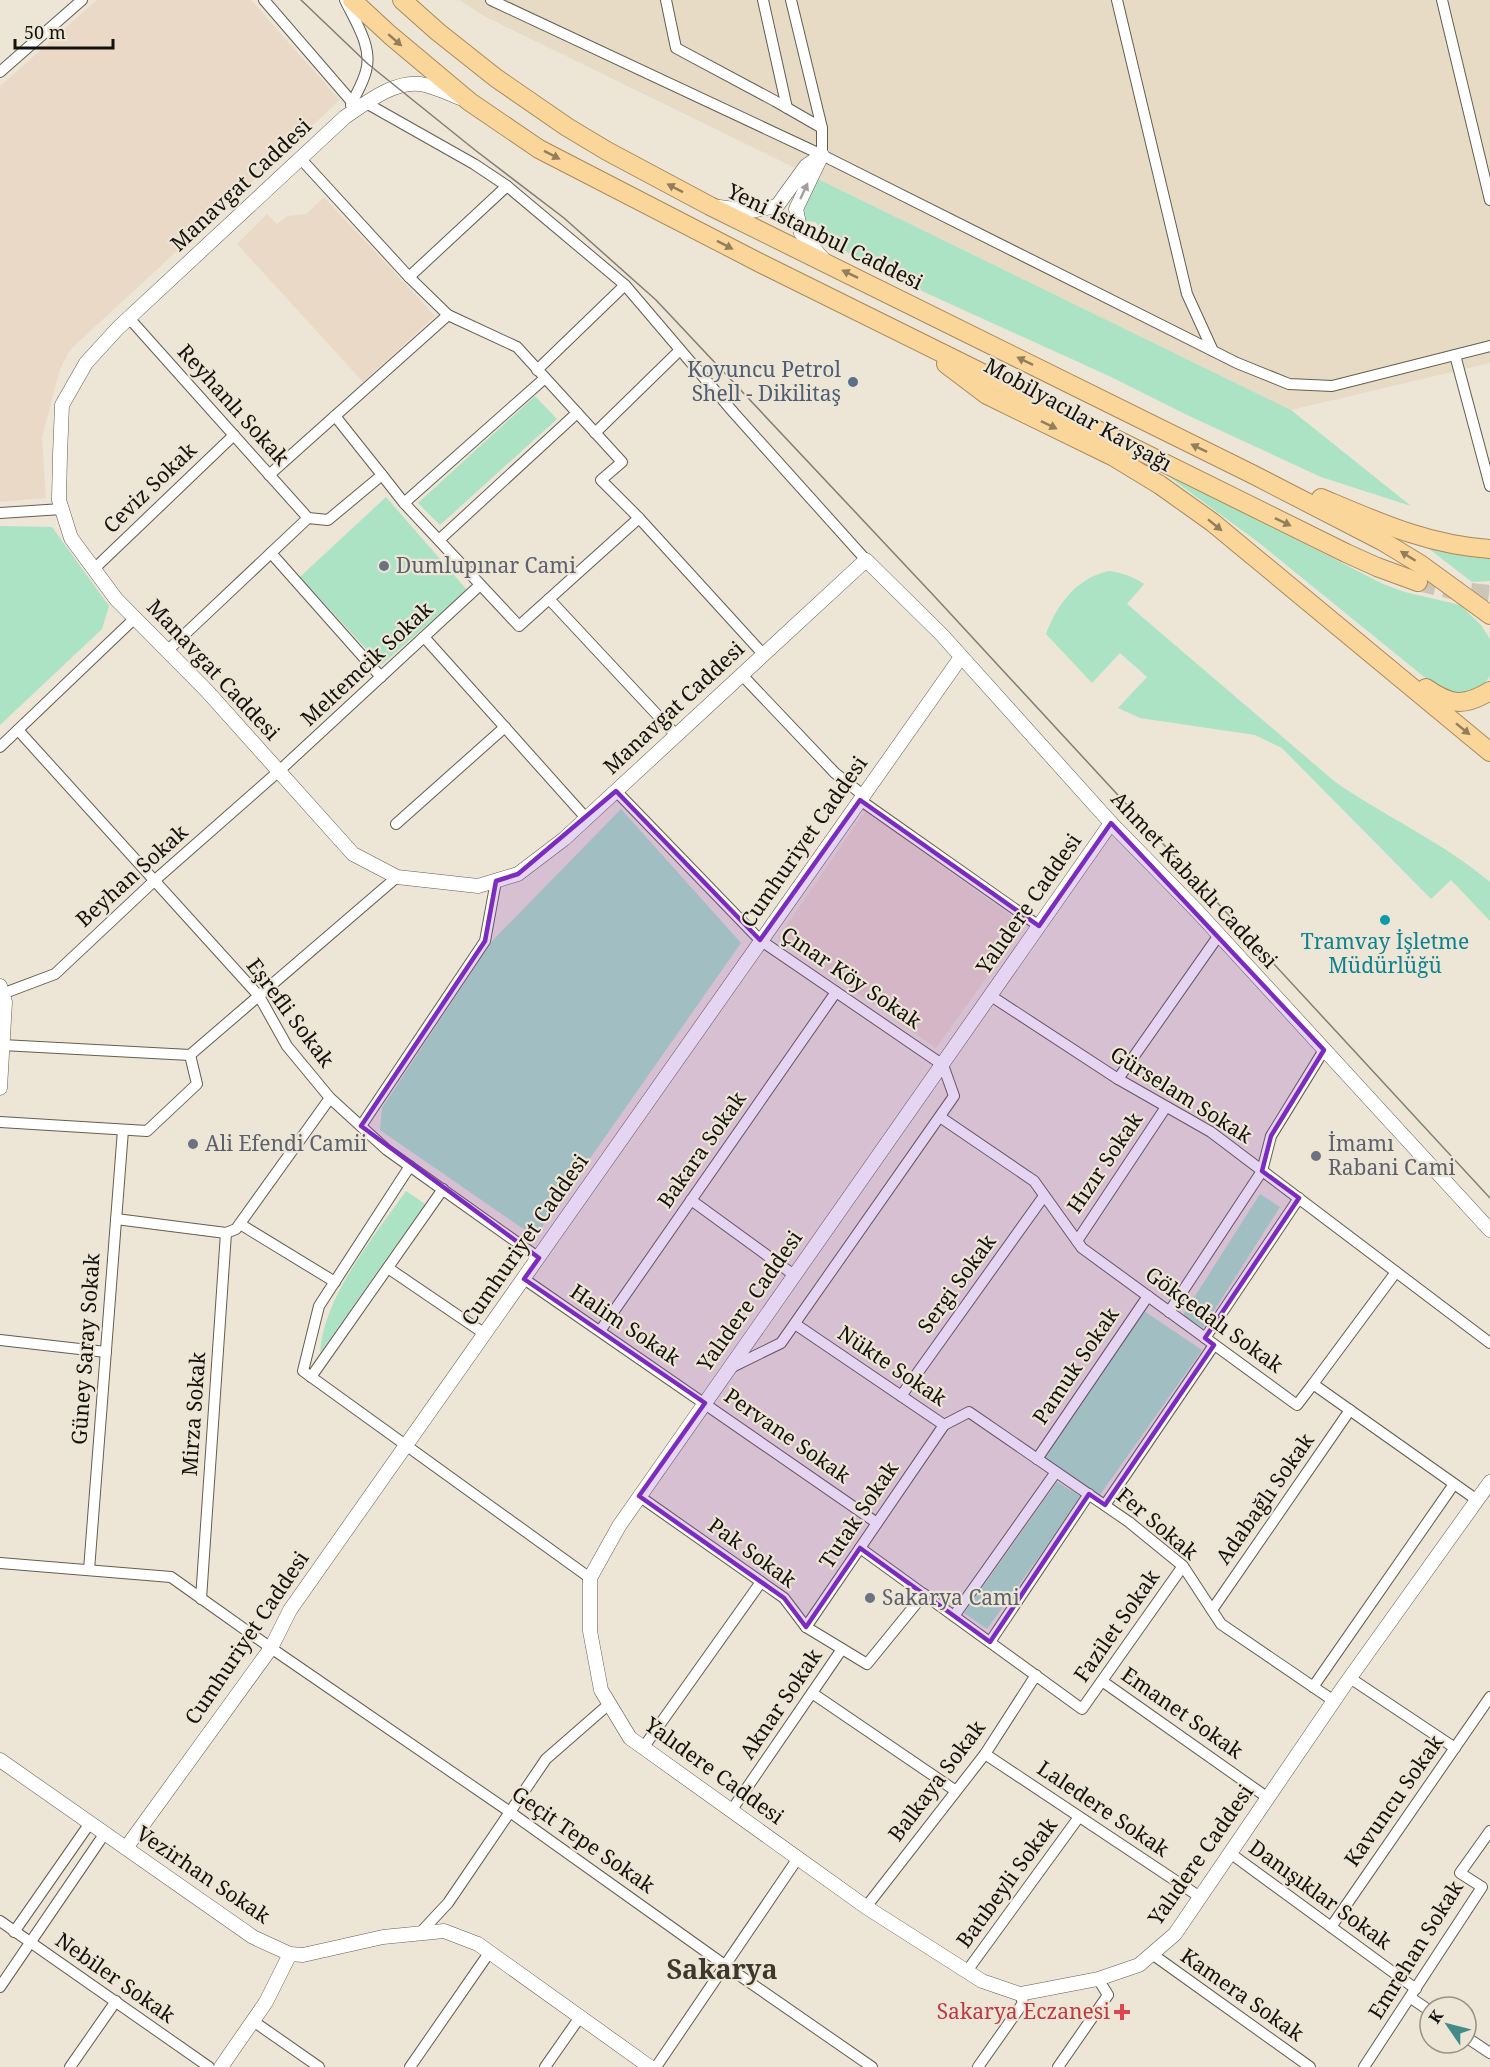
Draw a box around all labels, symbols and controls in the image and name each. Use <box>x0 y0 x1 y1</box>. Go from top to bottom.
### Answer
scale bar <box>15 12 112 50</box>
text: 50 m <box>24 20 66 44</box>
one-way arrow <box>387 33 403 46</box>
street label: Manavgat Caddesi <box>164 111 317 257</box>
one-way arrow <box>543 150 560 160</box>
street label: Yeni İstanbul Caddesi <box>722 176 928 296</box>
one-way arrow <box>667 183 684 193</box>
one-way arrow <box>800 183 809 200</box>
one-way arrow <box>716 240 733 250</box>
one-way arrow <box>842 269 859 278</box>
street label: Reyhanlı Sokak <box>172 338 296 472</box>
street label: Mobilyacılar Kavşağı <box>980 351 1178 477</box>
place label: Koyuncu Petrol Shell - Dikilitaş <box>687 355 841 407</box>
one-way arrow <box>1016 356 1033 365</box>
marker: Koyuncu Petrol Shell - Dikilitaş <box>846 375 860 389</box>
one-way arrow <box>1040 420 1057 429</box>
street label: Ceviz Sokak <box>97 435 202 539</box>
one-way arrow <box>1191 443 1208 452</box>
one-way arrow <box>1208 518 1223 530</box>
one-way arrow <box>1275 518 1292 527</box>
place label: Dumlupınar Cami <box>396 551 576 579</box>
one-way arrow <box>1400 551 1416 562</box>
marker: Dumlupınar Cami <box>377 559 391 573</box>
street label: Manavgat Caddesi <box>141 593 287 746</box>
street label: Meltemcik Sokak <box>294 594 439 732</box>
street label: Manavgat Caddesi <box>597 634 750 780</box>
one-way arrow <box>1455 723 1471 736</box>
street label: Cumhuriyet Caddesi <box>733 750 873 933</box>
street label: Ahmet Kabaklı Caddesi <box>1105 785 1284 974</box>
street label: Beyhan Sokak <box>70 817 194 933</box>
street label: Yalıdere Caddesi <box>969 827 1087 980</box>
marker: Tramvay İşletme Müdürlüğü <box>1378 913 1392 927</box>
street label: Çınar Köy Sokak <box>776 920 928 1035</box>
place label: Tramvay İşletme Müdürlüğü <box>1301 927 1469 979</box>
street label: Eşrefli Sokak <box>241 952 341 1073</box>
street label: Gürselam Sokak <box>1105 1039 1258 1149</box>
street label: Bakara Sokak <box>651 1085 752 1213</box>
street label: Hızır Sokak <box>1060 1106 1149 1218</box>
place label: Ali Efendi Camii <box>205 1129 367 1157</box>
place label: İmamı Rabani Cami <box>1328 1129 1456 1181</box>
marker: Ali Efendi Camii <box>186 1137 200 1151</box>
street label: Cumhuriyet Caddesi <box>454 1148 594 1331</box>
marker: İmamı Rabani Cami <box>1309 1149 1323 1163</box>
street label: Yalıdere Caddesi <box>690 1224 808 1377</box>
street label: Sergi Sokak <box>911 1228 1002 1339</box>
street label: Güney Saray Sokak <box>64 1252 106 1446</box>
street label: Gökçedalı Sokak <box>1140 1260 1290 1379</box>
street label: Halim Sokak <box>565 1277 687 1372</box>
street label: Pamuk Sokak <box>1026 1301 1125 1429</box>
street label: Nükte Sokak <box>833 1318 953 1412</box>
street label: Mirza Sokak <box>175 1350 211 1477</box>
street label: Pervane Sokak <box>719 1381 857 1489</box>
street label: Adabağlı Sokak <box>1209 1427 1320 1569</box>
street label: Tutak Sokak <box>812 1455 905 1573</box>
street label: Fer Sokak <box>1111 1481 1205 1566</box>
street label: Pak Sokak <box>703 1511 803 1594</box>
street label: Cumhuriyet Caddesi <box>178 1545 315 1730</box>
street label: Fazilet Sokak <box>1067 1563 1166 1687</box>
place label: Sakarya Cami <box>882 1583 1020 1611</box>
marker: Sakarya Cami <box>863 1591 877 1605</box>
street label: Aknar Sokak <box>733 1642 828 1764</box>
street label: Emanet Sokak <box>1116 1660 1249 1765</box>
street label: Yalıdere Caddesi <box>639 1710 790 1830</box>
street label: Balkaya Sokak <box>881 1714 991 1847</box>
street label: Kavuncu Sokak <box>1337 1728 1449 1872</box>
street label: Laledere Sokak <box>1032 1754 1176 1863</box>
street label: Yalıdere Caddesi <box>1141 1778 1259 1931</box>
street label: Geçit Tepe Sokak <box>506 1779 661 1899</box>
street label: Batıbeyli Sokak <box>950 1811 1063 1953</box>
street label: Vezirhan Sokak <box>131 1819 276 1930</box>
street label: Danışıklar Sokak <box>1244 1833 1398 1956</box>
street label: Emrehan Sokak <box>1361 1874 1469 2024</box>
street label: Nebiler Sokak <box>50 1926 181 2029</box>
street label: Kamera Sokak <box>1175 1941 1310 2047</box>
district label: Sakarya <box>666 1950 778 1987</box>
north arrow <box>1418 1995 1478 2055</box>
place label: Sakarya Eczanesi <box>937 1997 1110 2025</box>
marker: Sakarya Eczanesi <box>1115 2005 1129 2019</box>
text: K <box>1423 2005 1448 2028</box>

